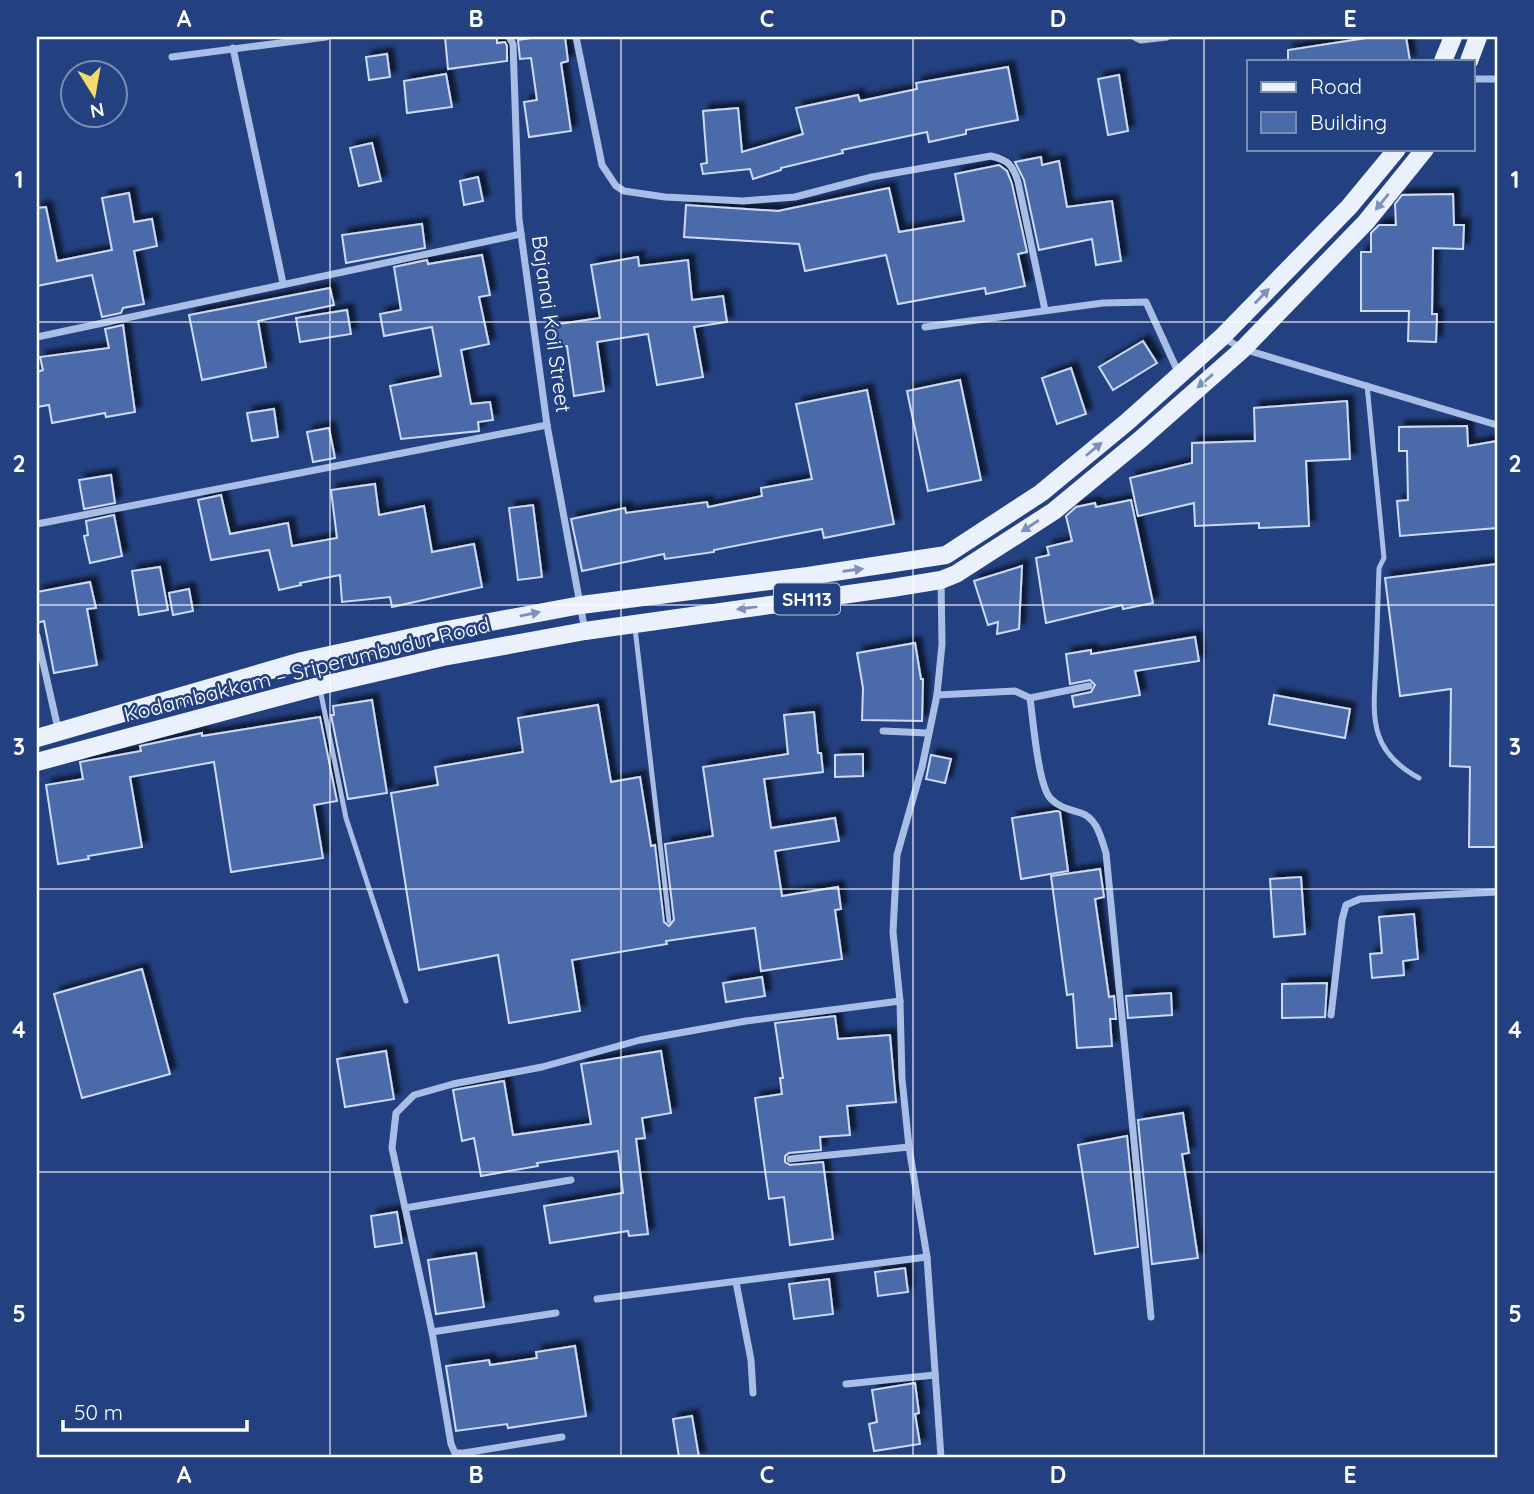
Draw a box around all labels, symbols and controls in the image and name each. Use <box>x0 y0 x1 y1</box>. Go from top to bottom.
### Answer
text: A <box>177 4 192 33</box>
text: B <box>468 4 484 33</box>
text: C <box>760 4 774 33</box>
text: D <box>1050 4 1066 33</box>
text: E <box>1343 4 1357 33</box>
north arrow <box>60 60 130 130</box>
legend <box>1247 60 1474 150</box>
text: Road <box>1310 73 1362 99</box>
text: N <box>88 98 106 124</box>
text: Building <box>1310 109 1387 135</box>
text: 1 <box>15 165 23 194</box>
text: 1 <box>1511 165 1519 194</box>
one-way arrow <box>1375 193 1390 210</box>
street label: Bajanai Koil Street <box>527 234 577 414</box>
one-way arrow <box>1254 288 1270 304</box>
one-way arrow <box>1197 373 1214 388</box>
one-way arrow <box>1085 442 1102 457</box>
text: 2 <box>12 449 26 478</box>
text: 2 <box>1508 449 1522 478</box>
one-way arrow <box>1021 519 1040 532</box>
one-way arrow <box>842 564 864 575</box>
road number: SH113 <box>774 584 840 614</box>
one-way arrow <box>736 603 758 614</box>
one-way arrow <box>519 608 541 619</box>
street label: Kodambakkam – Sriperumbudur Road <box>121 611 493 727</box>
text: 3 <box>13 732 25 761</box>
text: 3 <box>1509 732 1521 761</box>
text: 4 <box>12 1015 26 1044</box>
text: 4 <box>1508 1015 1522 1044</box>
text: 5 <box>12 1299 26 1328</box>
text: 5 <box>1508 1299 1522 1328</box>
scale bar <box>63 1389 247 1433</box>
text: 50 m <box>74 1399 123 1425</box>
text: A <box>177 1460 192 1489</box>
text: B <box>468 1460 484 1489</box>
text: C <box>760 1460 774 1489</box>
text: D <box>1050 1460 1066 1489</box>
text: E <box>1343 1460 1357 1489</box>

